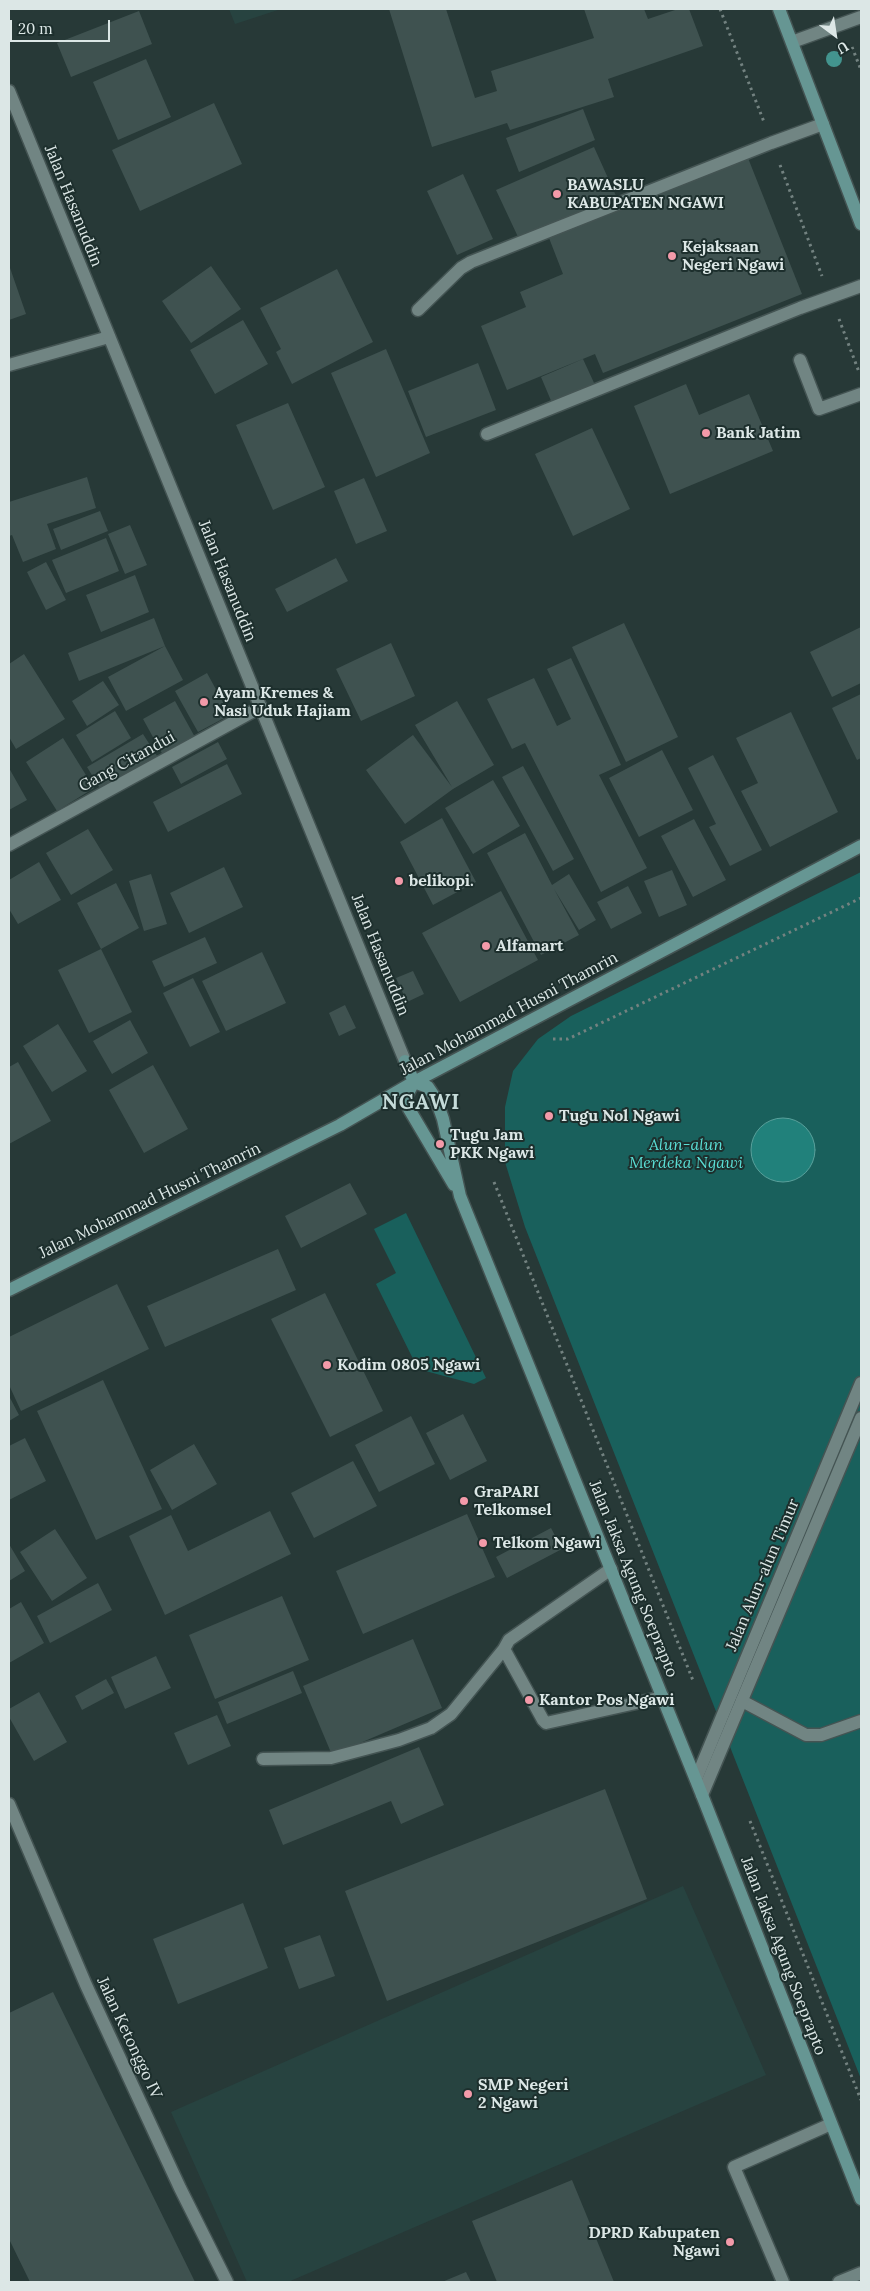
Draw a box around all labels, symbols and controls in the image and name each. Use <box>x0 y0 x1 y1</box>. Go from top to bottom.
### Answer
scale bar <box>12 10 112 42</box>
north arrow <box>810 10 860 60</box>
text: 20 m <box>18 19 53 38</box>
text: U <box>834 37 852 58</box>
street label: Jalan Hasanuddin <box>40 142 106 270</box>
place label: BAWASLU KABUPATEN NGAWI <box>567 175 724 213</box>
marker: BAWASLU KABUPATEN NGAWI <box>551 188 563 200</box>
place label: Kejaksaan Negeri Ngawi <box>682 237 784 275</box>
marker: Kejaksaan Negeri Ngawi <box>666 250 678 262</box>
place label: Bank Jatim <box>716 423 800 443</box>
marker: Bank Jatim <box>700 427 712 439</box>
street label: Jalan Hasanuddin <box>194 517 260 645</box>
place label: Ayam Kremes & Nasi Uduk Hajiam <box>214 683 351 721</box>
marker: Ayam Kremes & Nasi Uduk Hajiam <box>198 696 210 708</box>
street label: Gang Citandui <box>76 728 178 796</box>
place label: belikopi. <box>409 871 474 891</box>
marker: belikopi. <box>393 875 405 887</box>
street label: Jalan Hasanuddin <box>347 891 413 1019</box>
place label: Alfamart <box>496 936 564 956</box>
marker: Alfamart <box>480 940 492 952</box>
street label: Jalan Mohammad Husni Thamrin <box>397 948 621 1080</box>
district label: NGAWI <box>381 1090 461 1116</box>
place label: Tugu Nol Ngawi <box>559 1106 680 1126</box>
marker: Tugu Nol Ngawi <box>543 1110 555 1122</box>
place label: Tugu Jam PKK Ngawi <box>450 1125 534 1163</box>
park label: Alun-alun Merdeka Ngawi <box>629 1135 743 1173</box>
marker: Tugu Jam PKK Ngawi <box>434 1138 446 1150</box>
street label: Jalan Mohammad Husni Thamrin <box>36 1139 264 1263</box>
place label: Kodim 0805 Ngawi <box>337 1355 480 1375</box>
marker: Kodim 0805 Ngawi <box>321 1359 333 1371</box>
street label: Jalan Jaksa Agung Soeprapto <box>585 1478 681 1680</box>
place label: GraPARI Telkomsel <box>474 1482 551 1520</box>
marker: GraPARI Telkomsel <box>458 1495 470 1507</box>
street label: Jalan Alun-alun Timur <box>722 1496 804 1654</box>
place label: Telkom Ngawi <box>493 1533 600 1553</box>
marker: Telkom Ngawi <box>477 1537 489 1549</box>
place label: Kantor Pos Ngawi <box>539 1690 675 1710</box>
marker: Kantor Pos Ngawi <box>523 1694 535 1706</box>
street label: Jalan Jaksa Agung Soeprapto <box>736 1854 830 2058</box>
street label: Jalan Ketonggo IV <box>92 1974 166 2102</box>
place label: SMP Negeri 2 Ngawi <box>478 2075 568 2113</box>
marker: SMP Negeri 2 Ngawi <box>462 2088 474 2100</box>
place label: DPRD Kabupaten Ngawi <box>589 2223 720 2261</box>
marker: DPRD Kabupaten Ngawi <box>724 2236 736 2248</box>

